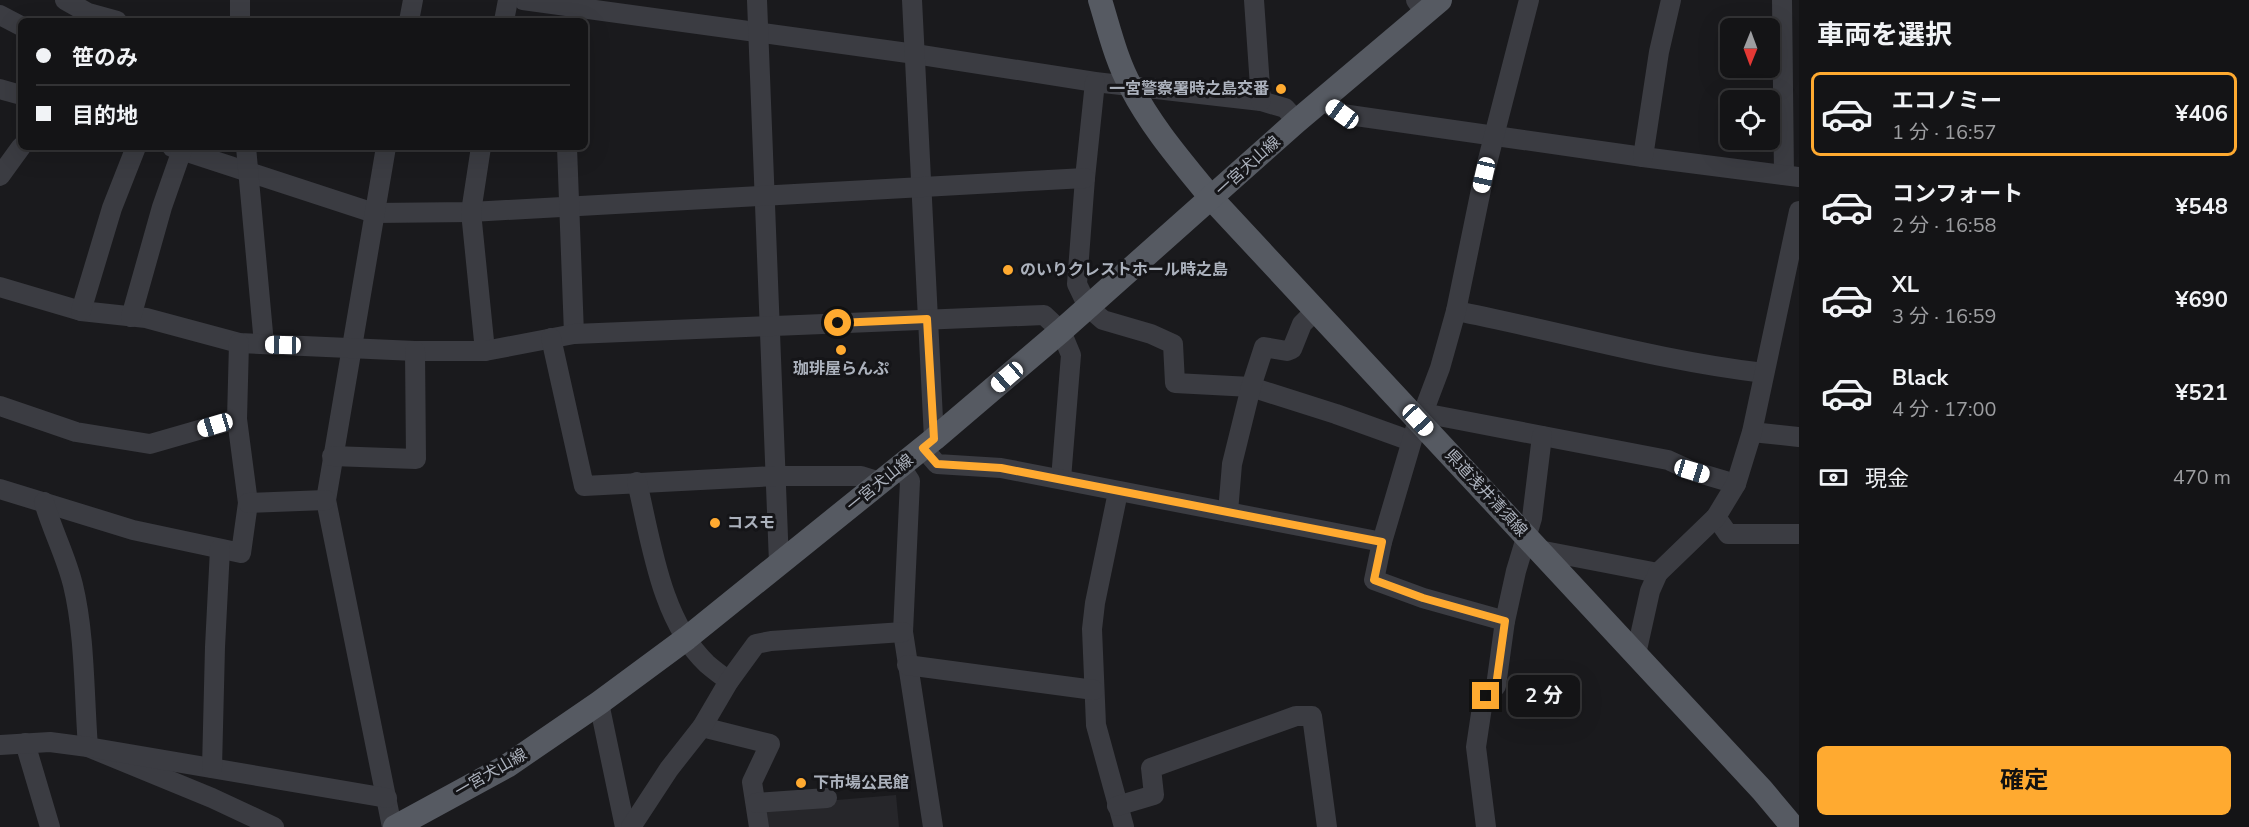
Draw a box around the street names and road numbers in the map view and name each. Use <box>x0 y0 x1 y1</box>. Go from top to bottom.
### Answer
street label: 一宮犬山線 <box>1211 131 1285 201</box>
street label: 県道浅井清須線 <box>1440 445 1532 541</box>
street label: 一宮犬山線 <box>842 449 918 517</box>
street label: 一宮犬山線 <box>451 743 531 803</box>

